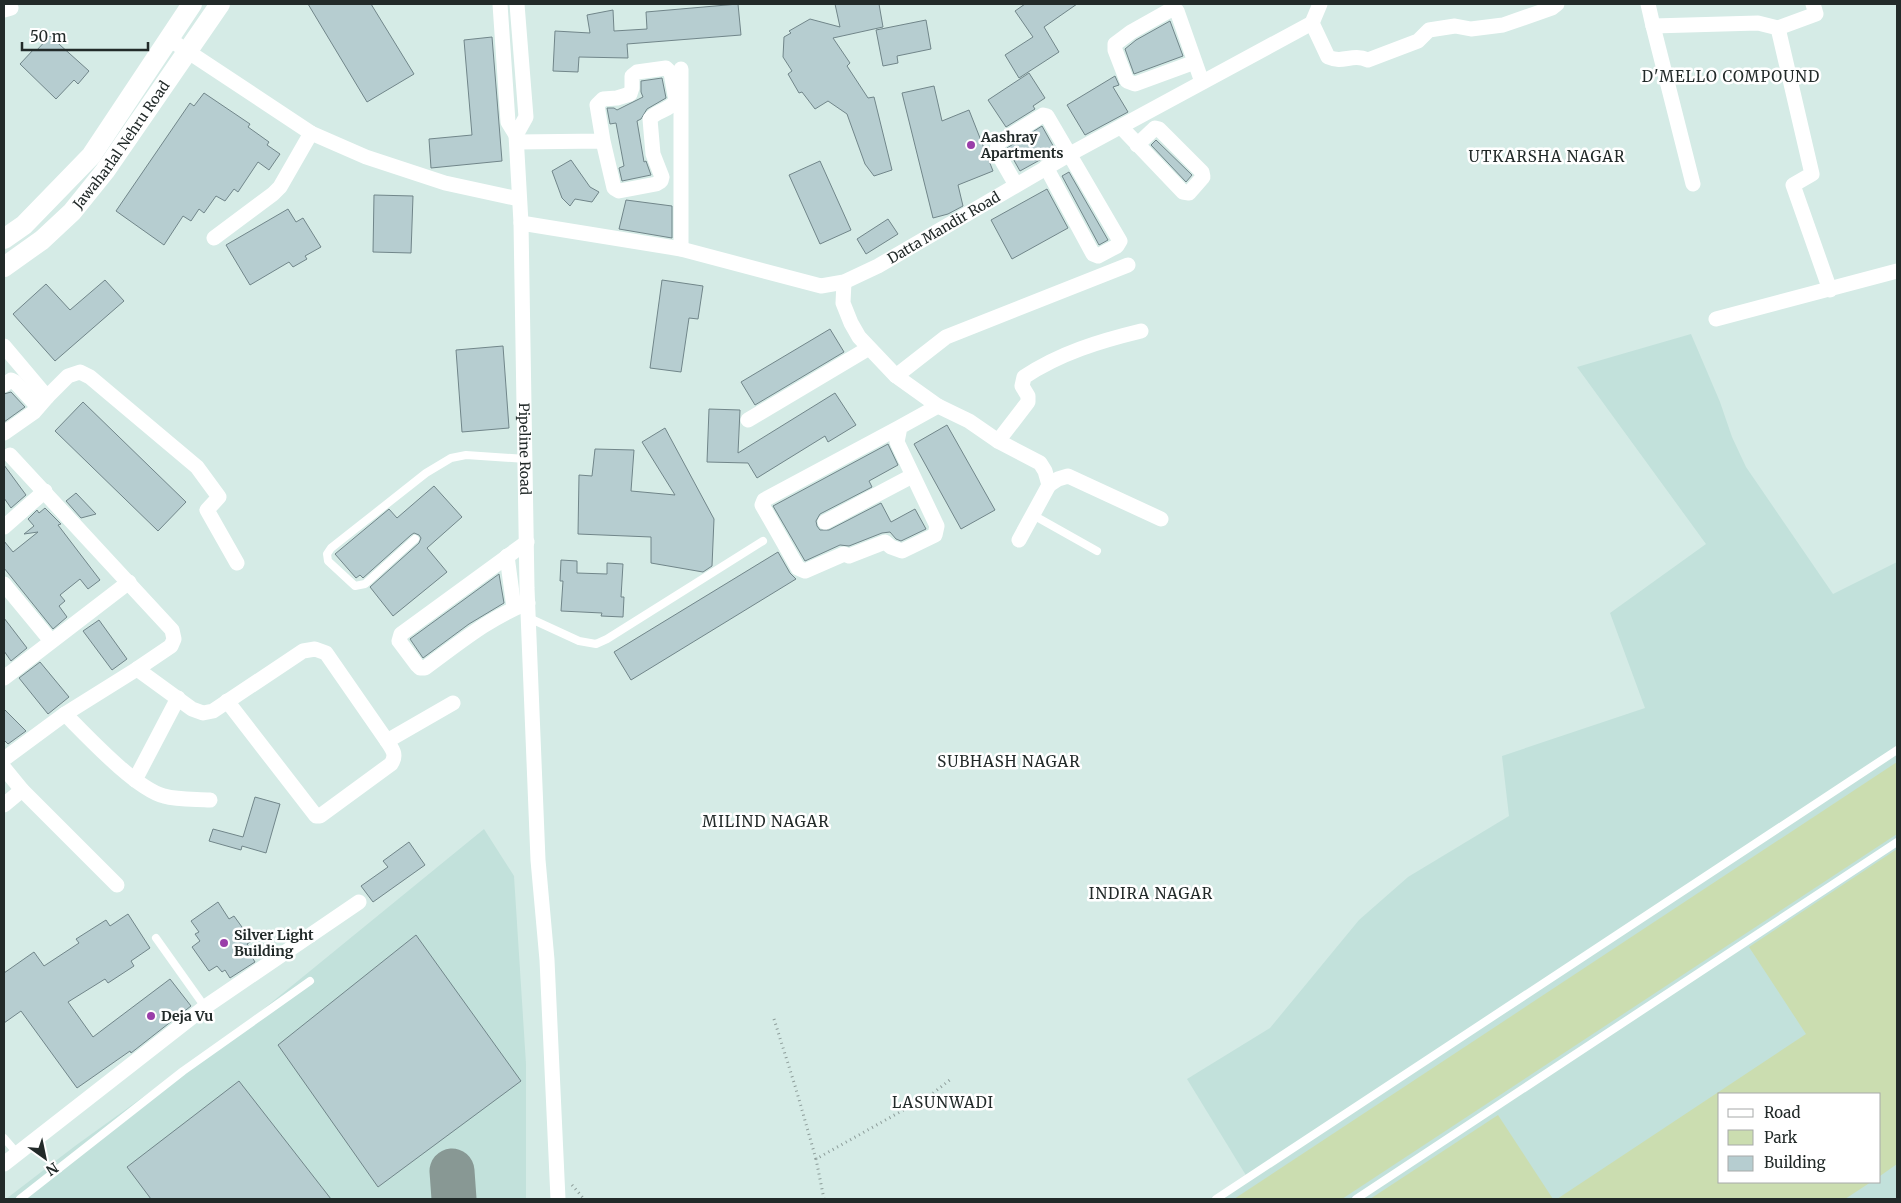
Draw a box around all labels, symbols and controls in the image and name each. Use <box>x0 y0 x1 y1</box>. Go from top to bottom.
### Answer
scale bar <box>22 20 149 52</box>
text: 50 m <box>30 27 67 46</box>
district label: D'MELLO COMPOUND <box>1642 67 1820 86</box>
street label: Jawaharlal Nehru Road <box>68 77 174 213</box>
place label: Aashray Apartments <box>980 128 1064 162</box>
marker: Aashray Apartments <box>965 139 977 151</box>
district label: UTKARSHA NAGAR <box>1469 147 1625 166</box>
street label: Datta Mandir Road <box>884 187 1004 267</box>
street label: Pipeline Road <box>515 403 534 496</box>
district label: SUBHASH NAGAR <box>937 752 1081 771</box>
district label: MILIND NAGAR <box>702 812 830 831</box>
district label: INDIRA NAGAR <box>1089 884 1213 903</box>
place label: Silver Light Building <box>234 926 314 960</box>
marker: Silver Light Building <box>218 937 230 949</box>
place label: Deja Vu <box>161 1007 213 1025</box>
marker: Deja Vu <box>145 1010 157 1022</box>
district label: LASUNWADI <box>892 1093 994 1112</box>
legend <box>1718 1093 1881 1183</box>
text: Road <box>1764 1103 1800 1122</box>
text: Park <box>1764 1128 1798 1147</box>
north arrow <box>20 1133 70 1183</box>
text: Building <box>1764 1153 1826 1172</box>
text: N <box>43 1158 62 1179</box>

